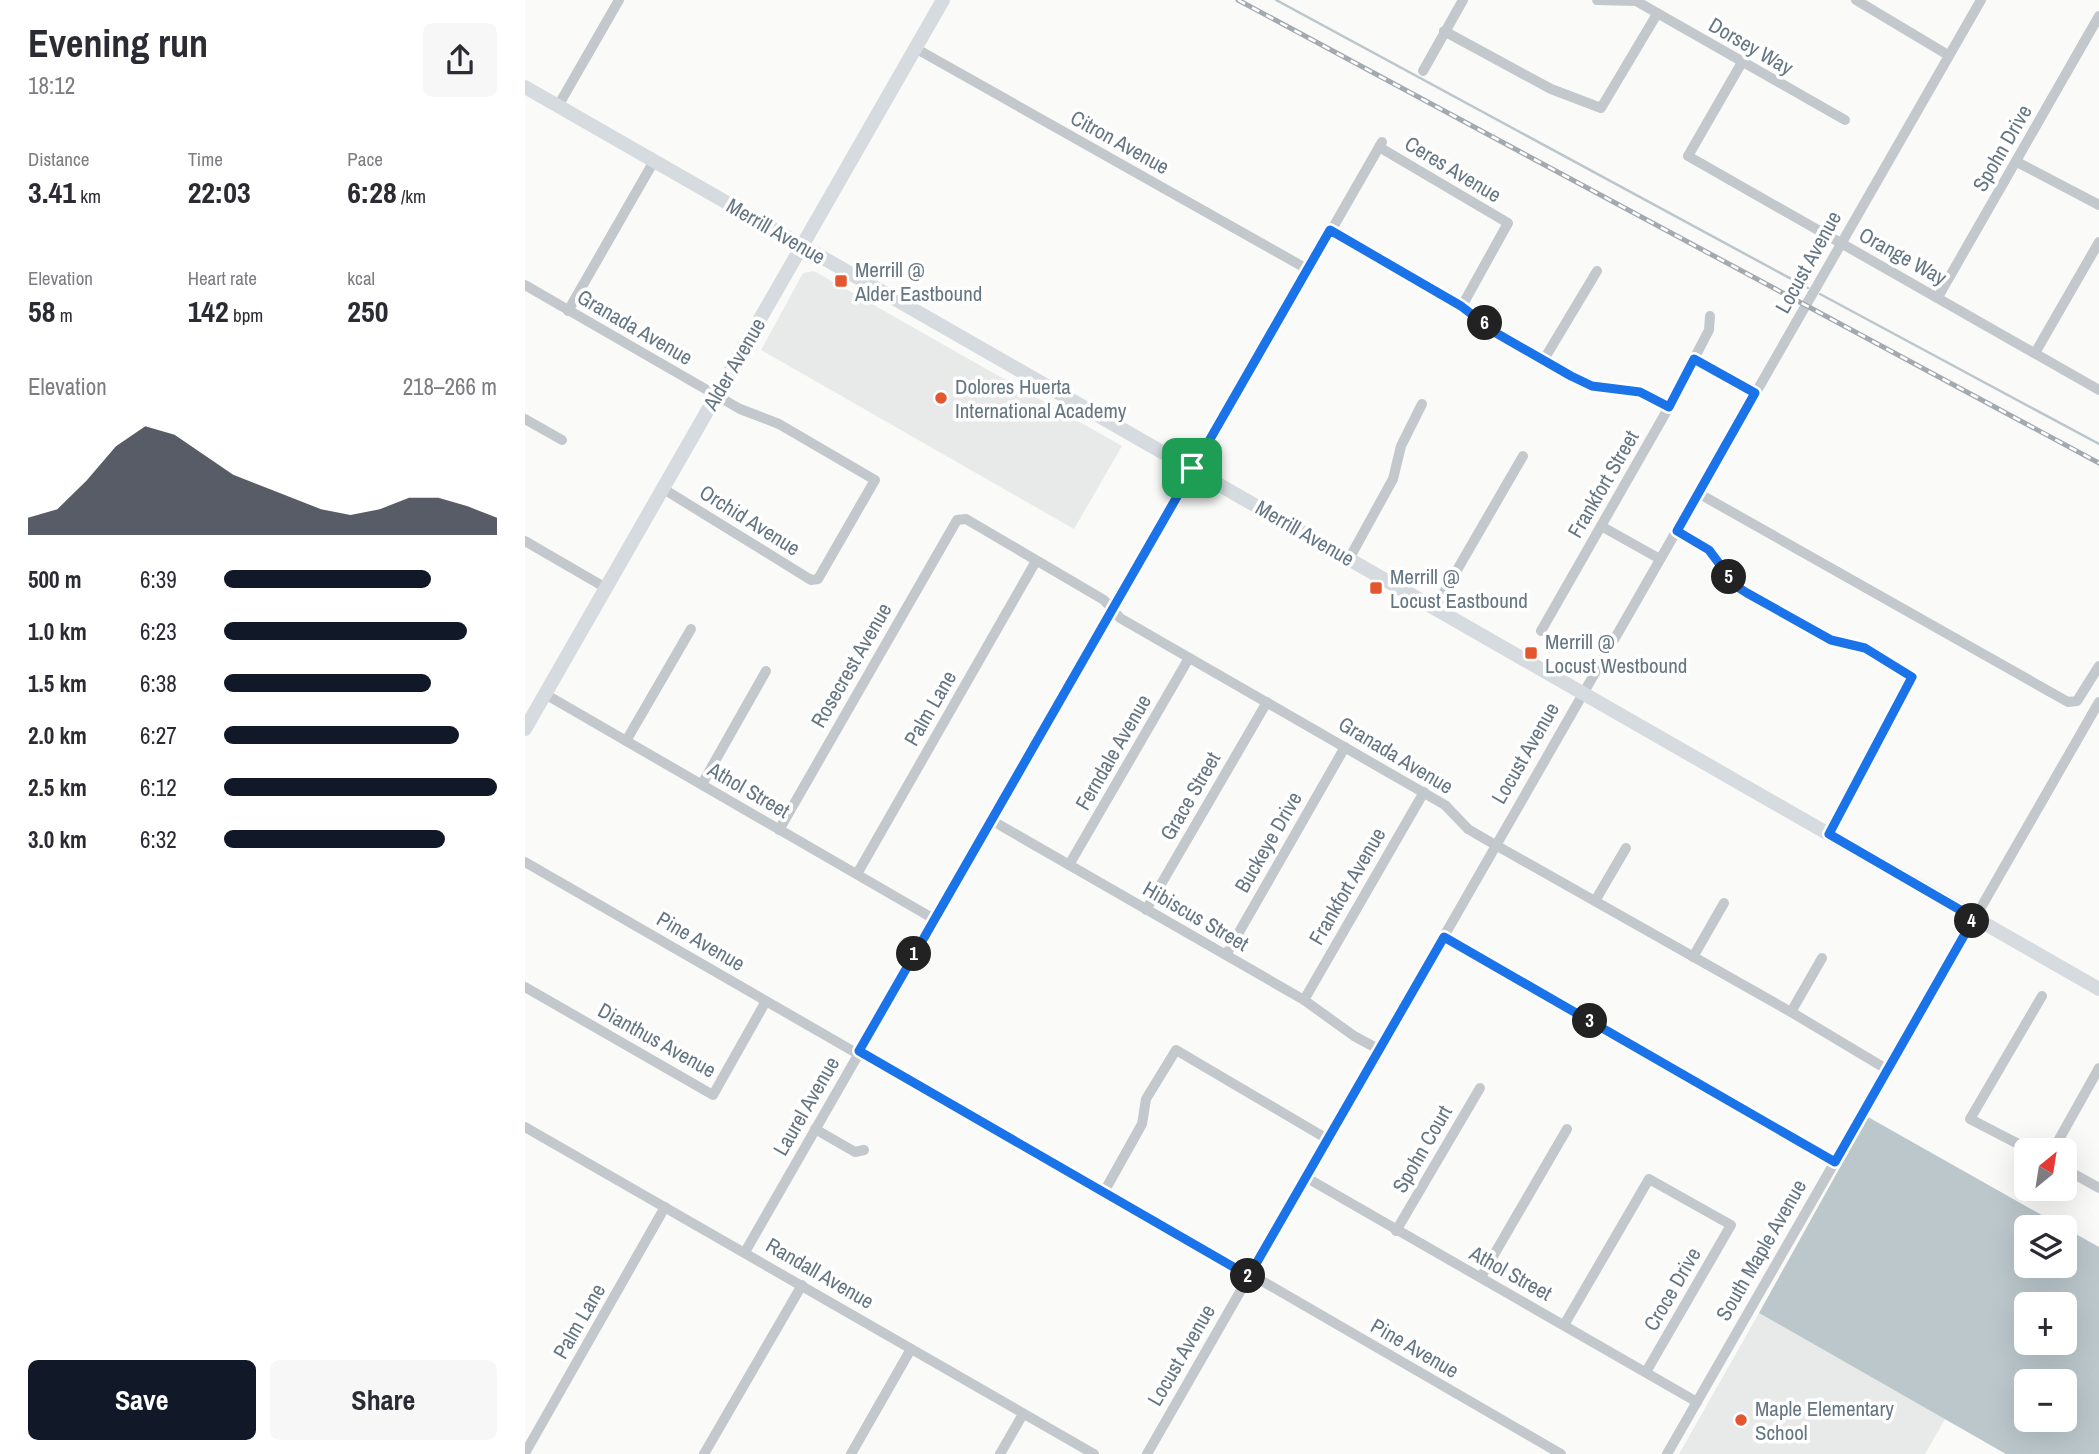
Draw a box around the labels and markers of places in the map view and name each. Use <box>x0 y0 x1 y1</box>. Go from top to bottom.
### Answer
place label: Merrill @ Alder Eastbound <box>854 255 982 308</box>
marker: Merrill @ Alder Eastbound <box>833 273 849 289</box>
pin: 6 <box>1467 306 1503 340</box>
place label: Dolores Huerta International Academy <box>955 372 1127 425</box>
marker: Dolores Huerta International Academy <box>933 390 949 406</box>
pin <box>1162 438 1222 498</box>
pin: 5 <box>1711 560 1747 594</box>
place label: Merrill @ Locust Eastbound <box>1390 562 1528 615</box>
marker: Merrill @ Locust Eastbound <box>1368 580 1384 596</box>
place label: Merrill @ Locust Westbound <box>1545 627 1687 680</box>
marker: Merrill @ Locust Westbound <box>1523 645 1539 661</box>
pin: 4 <box>1955 904 1989 939</box>
pin: 1 <box>897 936 931 972</box>
pin: 3 <box>1573 1004 1607 1038</box>
pin: 2 <box>1231 1258 1265 1294</box>
place label: Maple Elementary School <box>1755 1394 1894 1447</box>
marker: Maple Elementary School <box>1733 1412 1749 1428</box>

